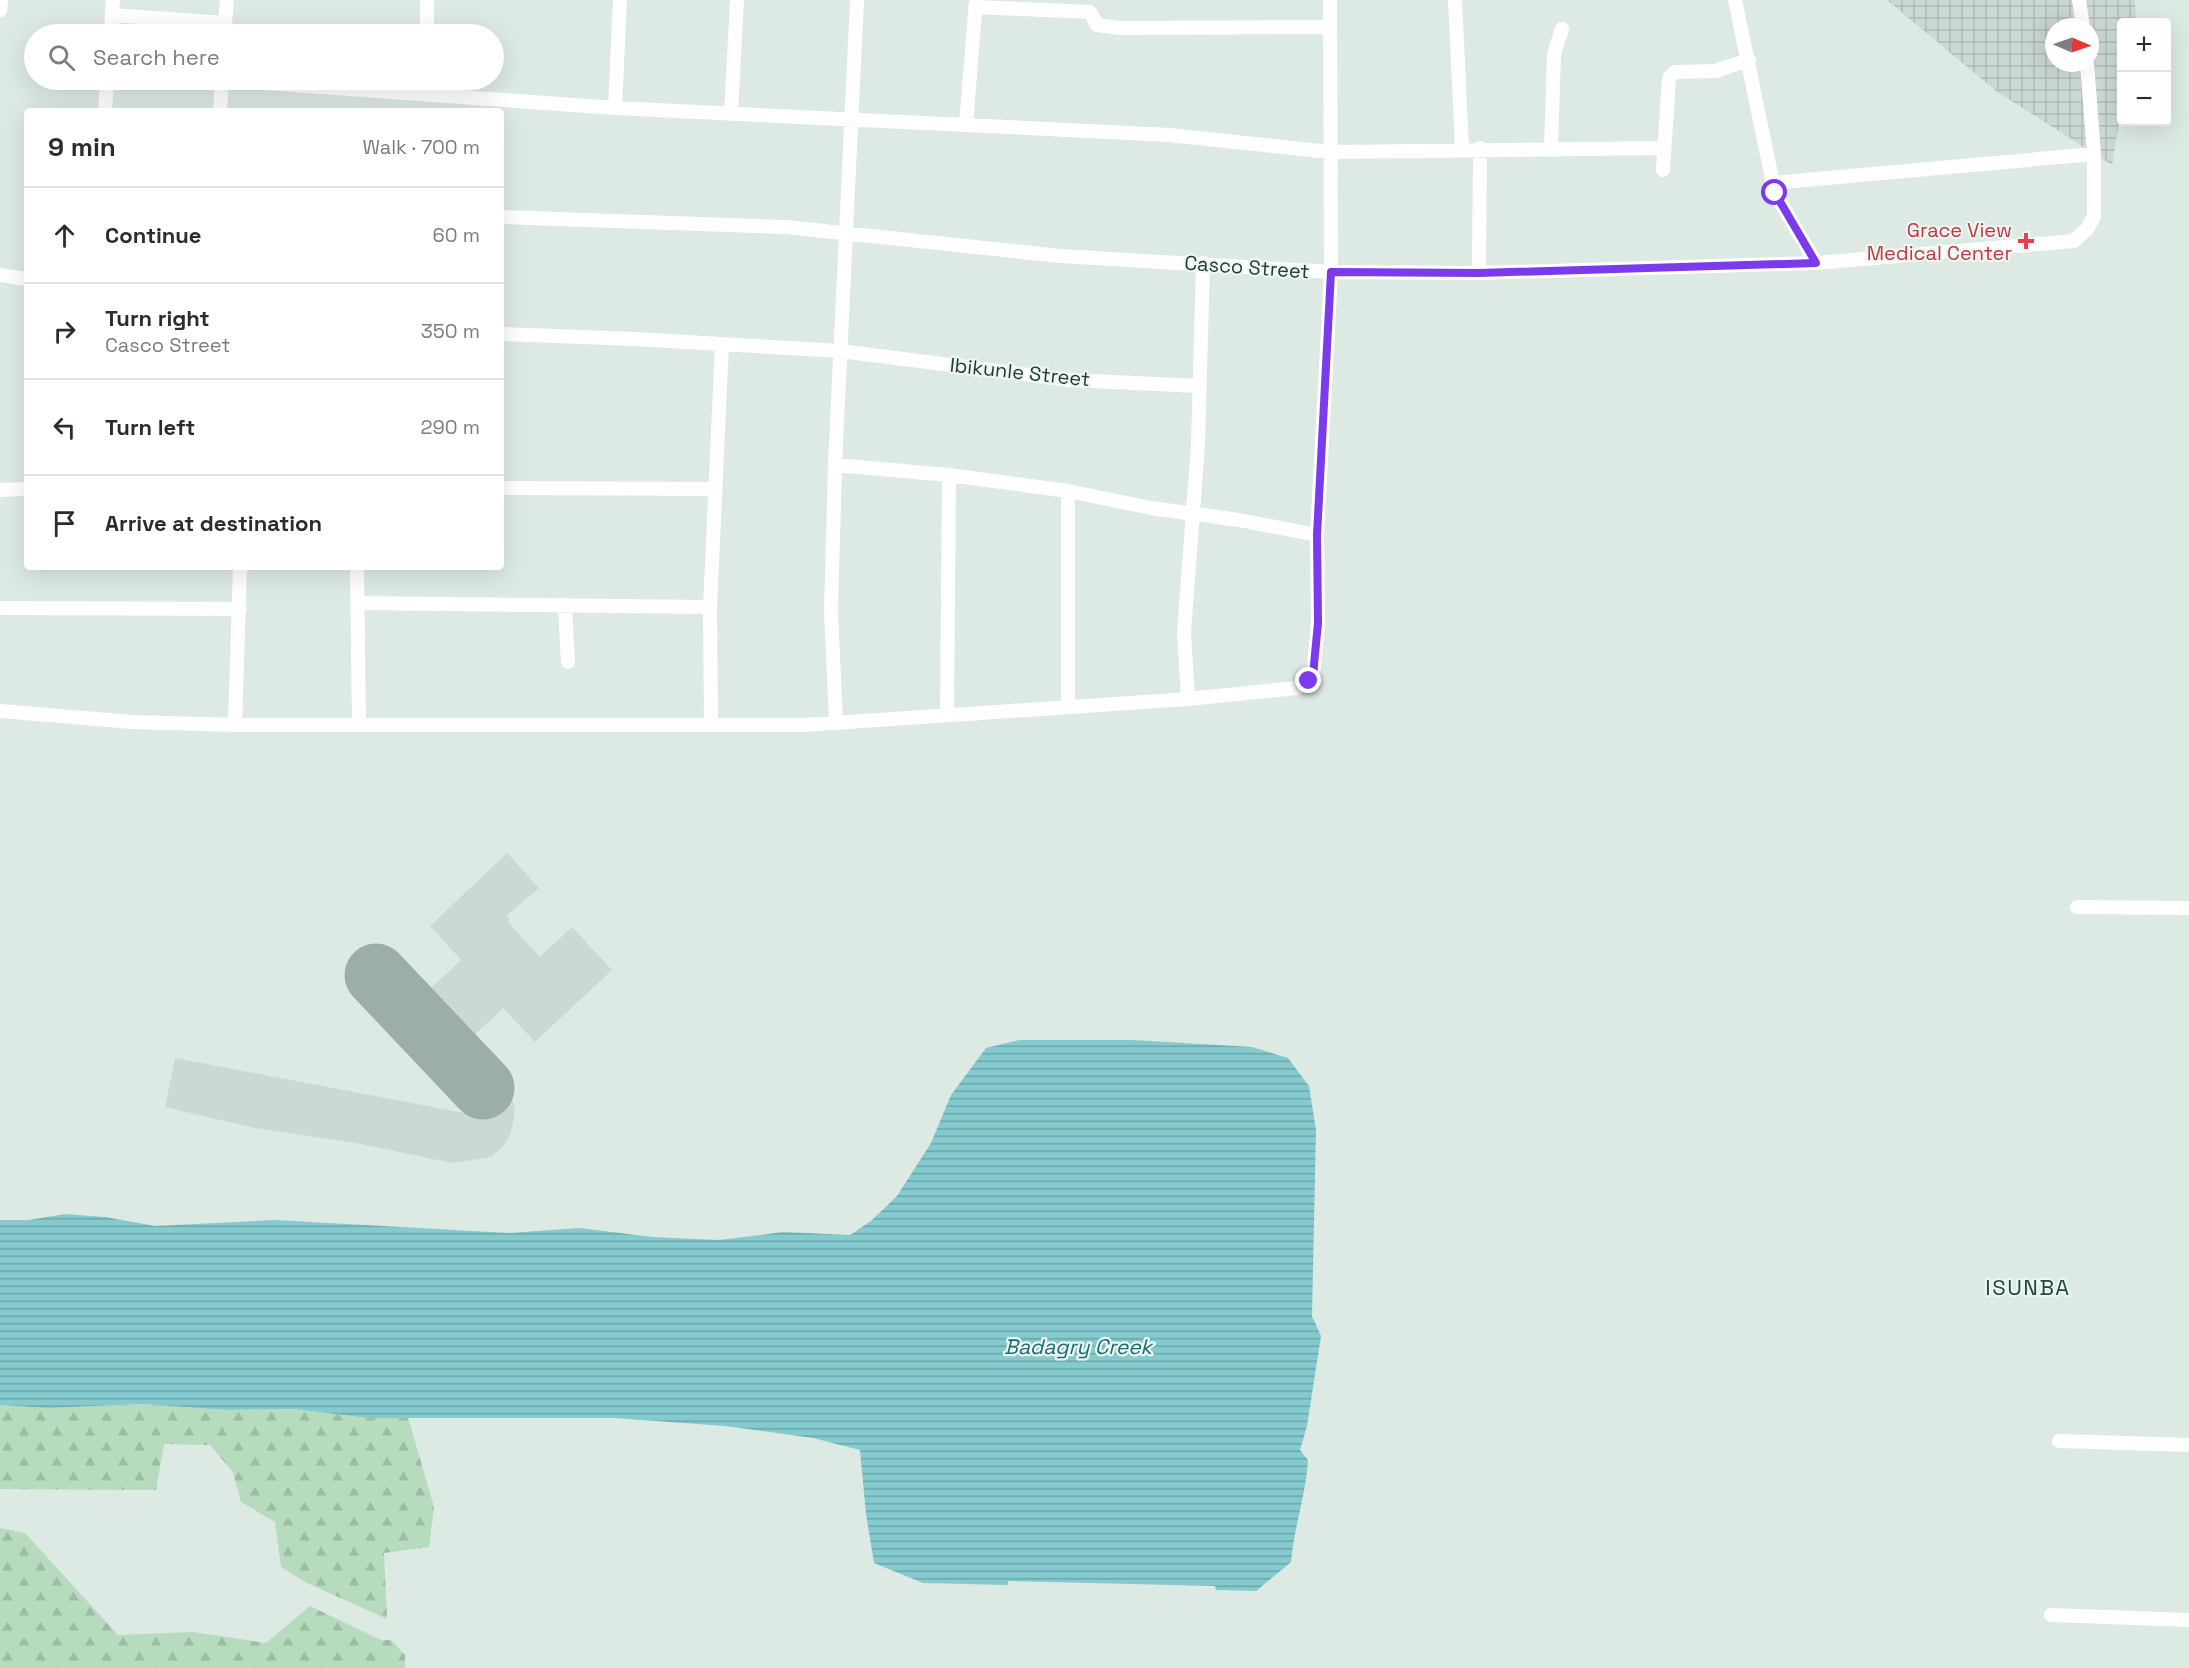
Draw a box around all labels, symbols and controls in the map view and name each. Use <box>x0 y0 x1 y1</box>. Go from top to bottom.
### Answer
north arrow <box>2045 18 2099 72</box>
map controls <box>2117 18 2171 126</box>
button: + <box>2117 18 2171 72</box>
search box <box>24 24 504 90</box>
icon: search <box>45 41 78 74</box>
text: Search here <box>93 43 220 71</box>
button: − <box>2117 72 2171 126</box>
text: 9 min <box>48 130 116 164</box>
text: Walk · 700 m <box>362 134 480 160</box>
route start <box>1761 179 1787 205</box>
place label: Grace View Medical Center <box>1867 217 2012 266</box>
icon: ahead <box>48 219 81 252</box>
text: Continue <box>105 221 201 249</box>
text: 60 m <box>433 222 480 248</box>
marker: Grace View Medical Center <box>2017 232 2035 250</box>
street label: Casco Street <box>1184 250 1310 284</box>
text: Turn right <box>105 304 210 332</box>
icon: right <box>48 315 81 348</box>
text: 350 m <box>421 318 480 344</box>
text: Casco Street <box>105 332 230 358</box>
street label: Ibikunle Street <box>949 352 1091 392</box>
icon: left <box>48 411 81 444</box>
text: Turn left <box>105 413 195 441</box>
text: 290 m <box>421 414 480 440</box>
icon: arrive <box>48 507 81 540</box>
text: Arrive at destination <box>105 509 322 537</box>
route end <box>1295 667 1321 693</box>
district label: ISUNBA <box>1985 1273 2071 1301</box>
water label: Badagry Creek <box>1004 1333 1155 1360</box>

